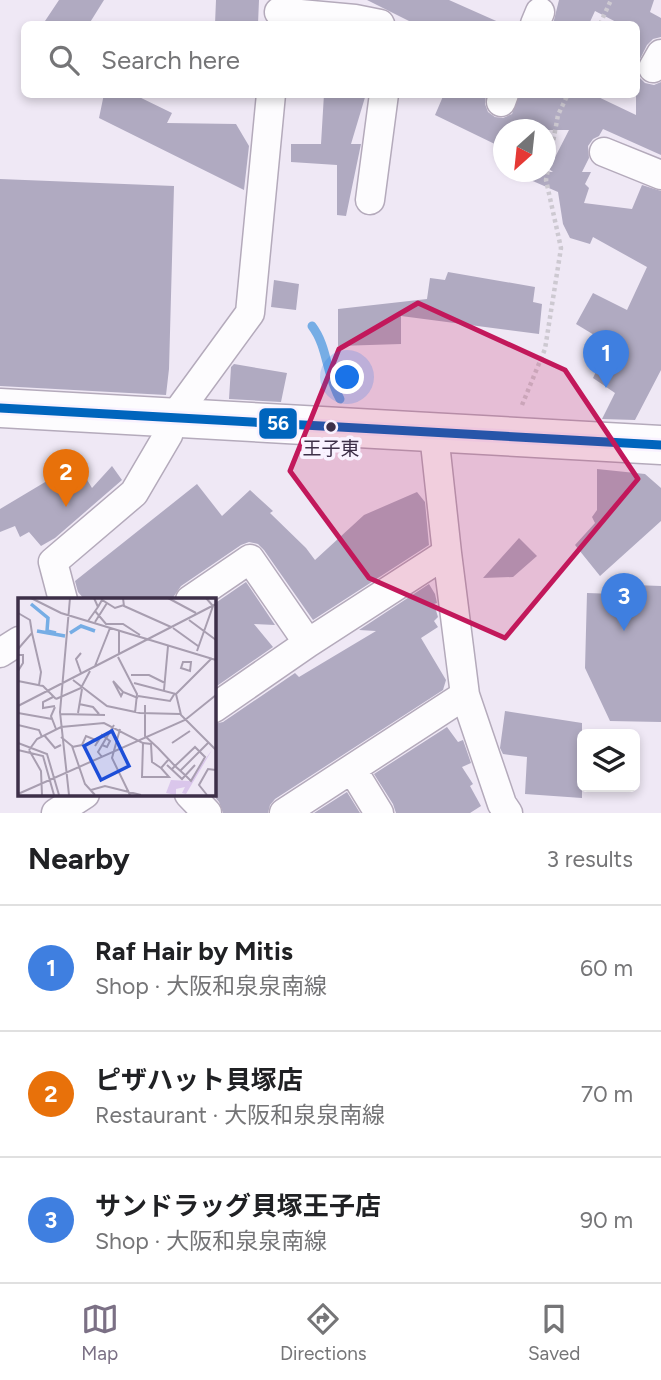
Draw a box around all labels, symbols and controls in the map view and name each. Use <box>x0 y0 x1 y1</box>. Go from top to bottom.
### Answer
search box <box>21 21 640 98</box>
icon: search <box>45 41 83 79</box>
text: Search here <box>101 44 240 76</box>
north arrow <box>493 119 556 182</box>
pin: 1 <box>583 330 629 388</box>
your location <box>330 360 364 394</box>
line badge: 56 <box>258 407 298 440</box>
text: 56 <box>267 412 289 435</box>
marker: 王子東 <box>324 420 338 434</box>
place label: 王子東 <box>302 437 360 460</box>
pin: 2 <box>43 449 89 507</box>
pin: 3 <box>601 573 647 631</box>
inset map <box>18 598 215 796</box>
map controls <box>577 729 640 792</box>
button: layers <box>577 729 640 792</box>
text: Nearby <box>28 840 130 877</box>
text: 3 results <box>546 845 633 873</box>
text: Raf Hair by Mitis <box>95 935 293 967</box>
text: 1 <box>46 954 56 982</box>
text: 60 m <box>580 954 633 982</box>
text: Shop · 大阪和泉泉南線 <box>95 972 327 1000</box>
text: ピザハット貝塚店 <box>95 1064 303 1096</box>
text: 2 <box>44 1080 58 1108</box>
text: 70 m <box>581 1080 633 1108</box>
text: Restaurant · 大阪和泉泉南線 <box>95 1101 385 1129</box>
text: サンドラッグ貝塚王子店 <box>95 1190 381 1222</box>
text: 3 <box>45 1206 57 1234</box>
text: 90 m <box>580 1206 633 1234</box>
text: Shop · 大阪和泉泉南線 <box>95 1227 327 1255</box>
tab: Map <box>81 1300 119 1365</box>
tab: Directions <box>280 1300 367 1365</box>
tab: Saved <box>528 1300 580 1365</box>

